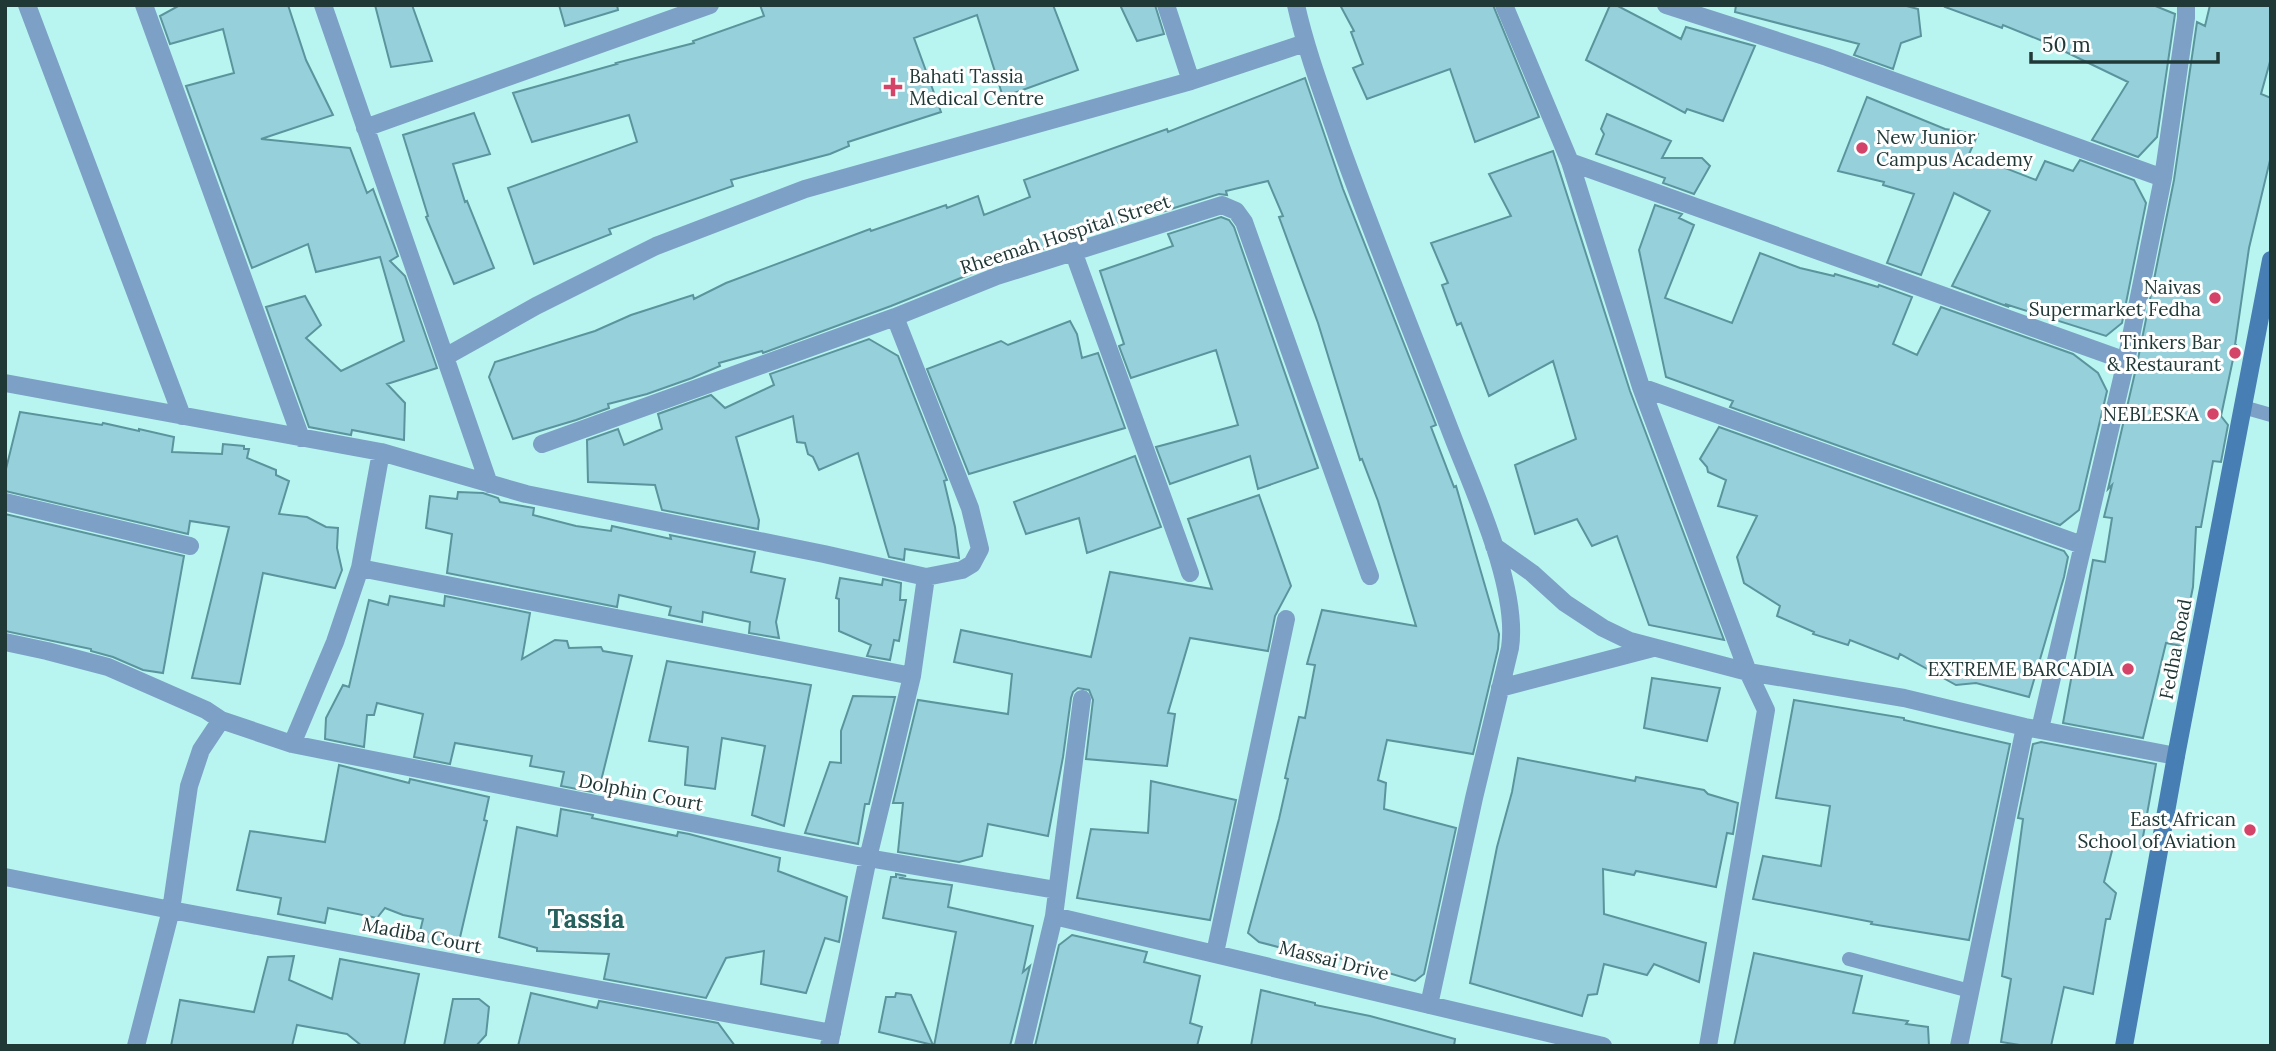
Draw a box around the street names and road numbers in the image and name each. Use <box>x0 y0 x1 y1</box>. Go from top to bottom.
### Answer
street label: Rheemah Hospital Street <box>957 188 1174 279</box>
street label: Fedha Road <box>2153 597 2197 701</box>
street label: Dolphin Court <box>577 768 706 816</box>
street label: Madiba Court <box>360 912 484 958</box>
street label: Massai Drive <box>1277 935 1391 985</box>

